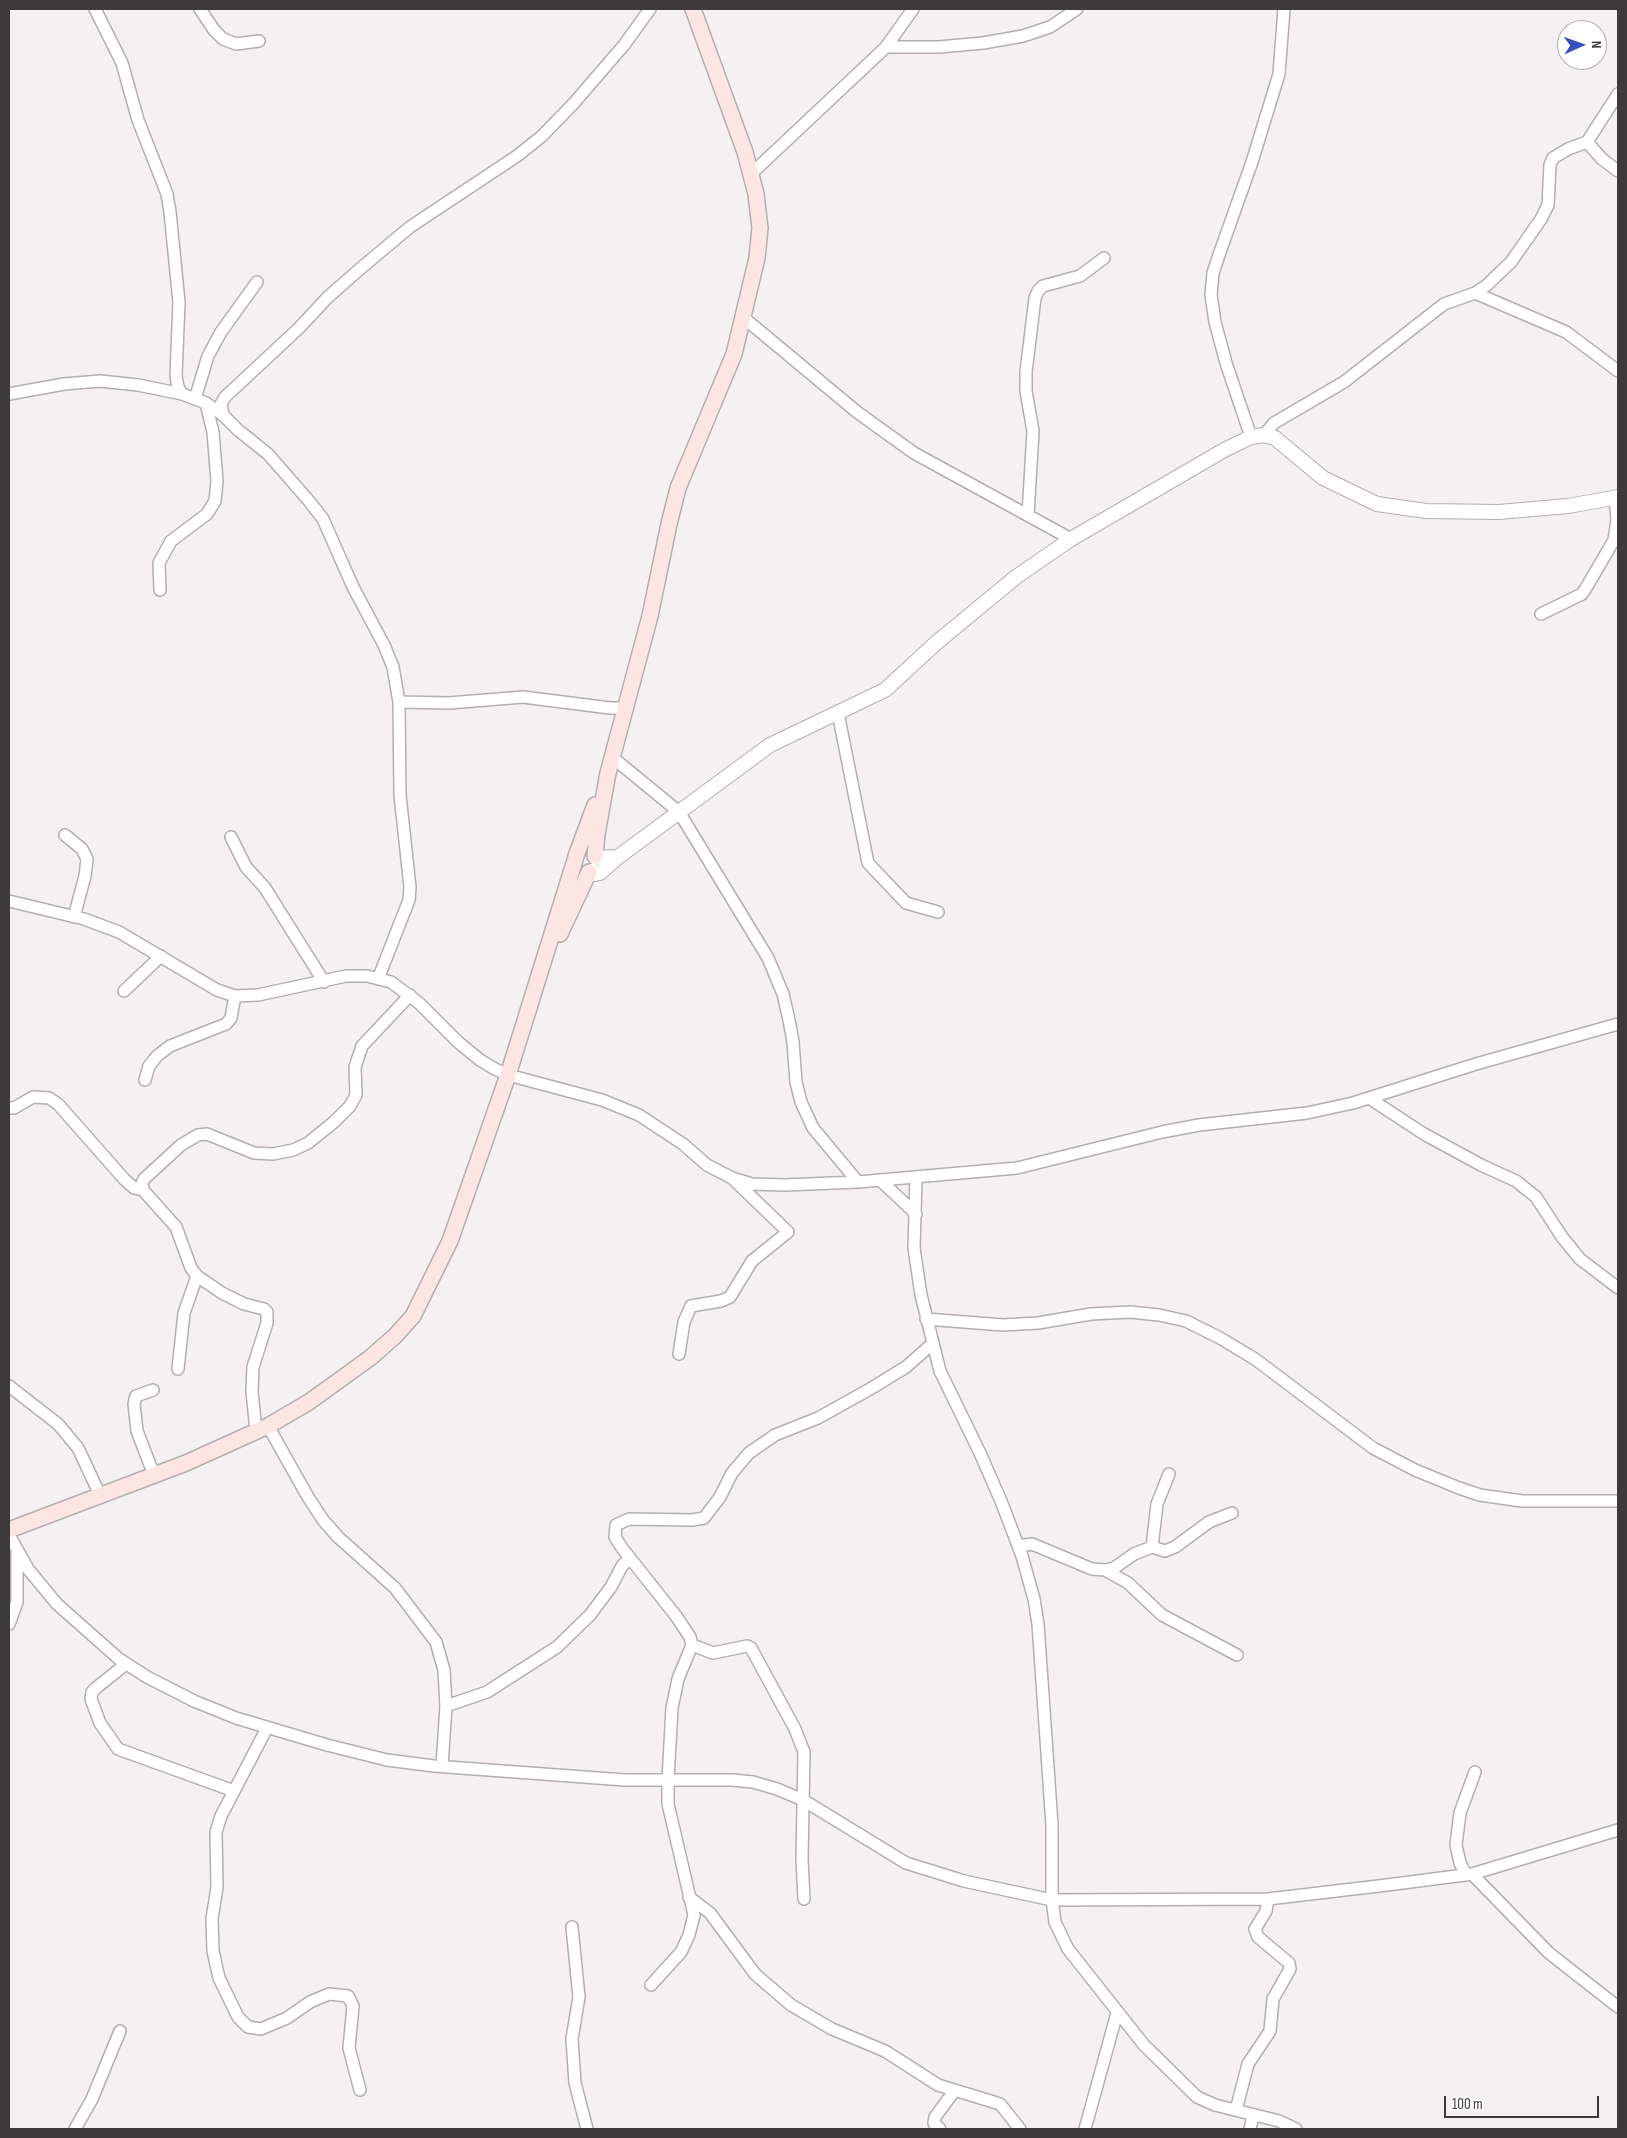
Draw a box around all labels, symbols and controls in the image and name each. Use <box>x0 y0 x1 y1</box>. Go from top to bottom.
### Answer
north arrow <box>1557 20 1607 70</box>
text: N <box>1588 40 1605 49</box>
scale bar <box>1447 2086 1602 2118</box>
text: 100 m <box>1452 2095 1483 2114</box>

